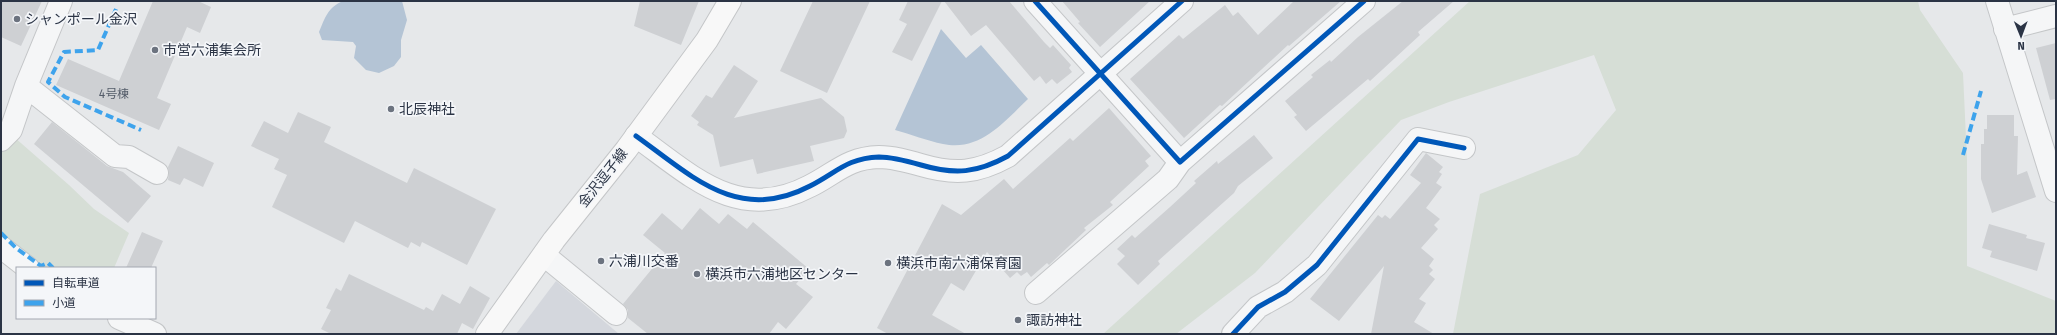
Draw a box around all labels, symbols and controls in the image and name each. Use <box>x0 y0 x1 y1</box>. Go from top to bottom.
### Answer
place label: シャンポール金沢 <box>25 11 137 28</box>
marker: シャンポール金沢 <box>12 14 22 24</box>
north arrow <box>2001 16 2041 56</box>
text: N <box>2017 39 2025 52</box>
place label: 市営六浦集会所 <box>163 42 261 59</box>
marker: 市営六浦集会所 <box>150 45 160 55</box>
house number: 4号棟 <box>99 87 129 101</box>
place label: 北辰神社 <box>399 101 455 118</box>
marker: 北辰神社 <box>386 104 396 114</box>
street label: 金沢逗子線 <box>575 145 631 211</box>
place label: 六浦川交番 <box>609 253 679 270</box>
place label: 横浜市南六浦保育園 <box>896 255 1022 272</box>
marker: 六浦川交番 <box>596 256 606 266</box>
marker: 横浜市南六浦保育園 <box>883 258 893 268</box>
place label: 横浜市六浦地区センター <box>705 266 859 283</box>
legend <box>16 267 156 319</box>
marker: 横浜市六浦地区センター <box>692 269 702 279</box>
text: 自転車道 <box>52 276 100 290</box>
text: 小道 <box>52 296 76 310</box>
place label: 諏訪神社 <box>1026 312 1082 329</box>
marker: 諏訪神社 <box>1013 315 1023 325</box>

